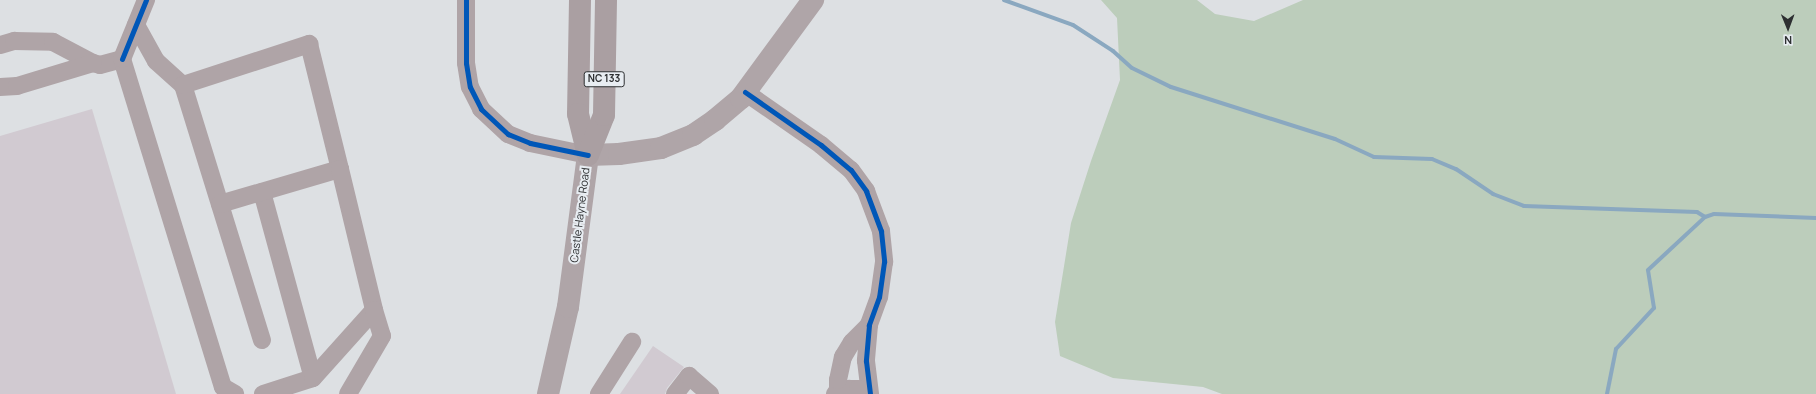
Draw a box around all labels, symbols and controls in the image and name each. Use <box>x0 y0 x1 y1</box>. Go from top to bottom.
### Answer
north arrow <box>1768 8 1808 48</box>
text: N <box>1784 33 1792 48</box>
road number: NC 133 <box>583 71 625 87</box>
street label: Castle Hayne Road <box>568 167 592 263</box>

